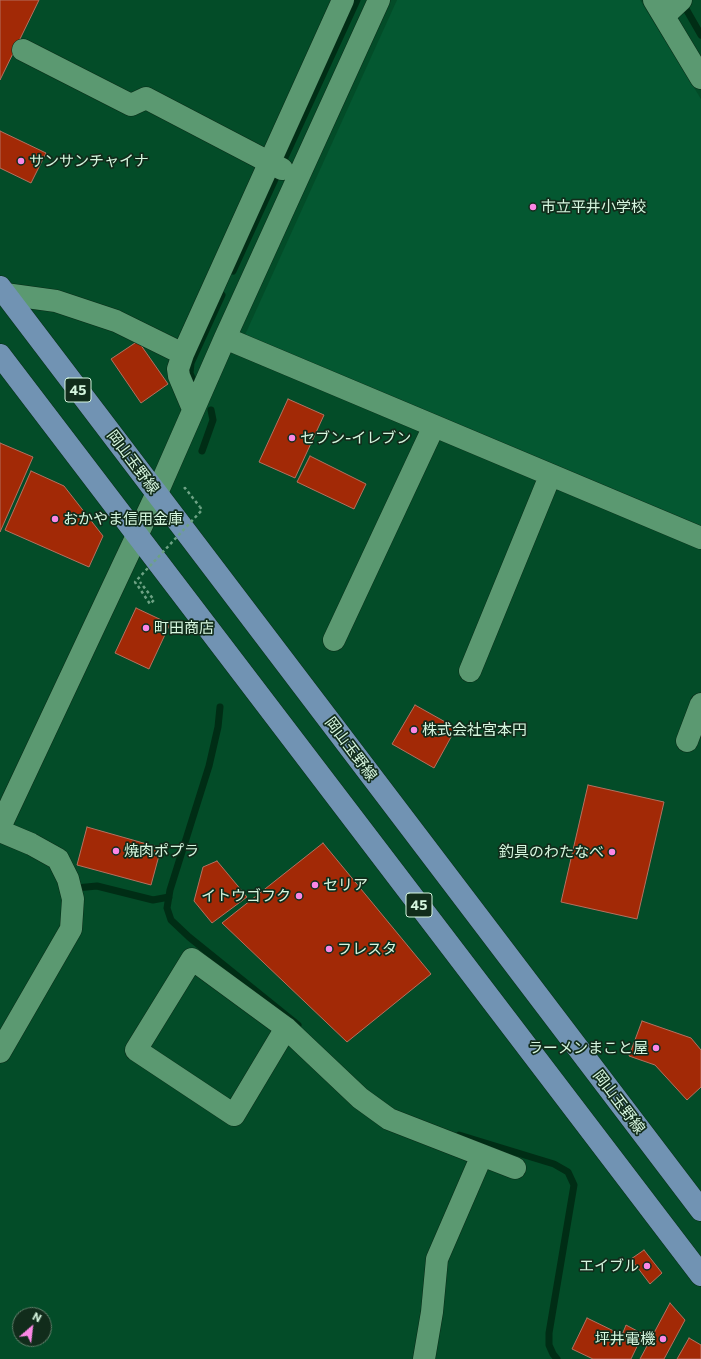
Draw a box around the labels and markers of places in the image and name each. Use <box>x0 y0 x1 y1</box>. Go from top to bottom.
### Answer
place label: サンサンチャイナ <box>29 152 149 170</box>
marker: サンサンチャイナ <box>16 156 26 166</box>
place label: 市立平井小学校 <box>541 198 646 216</box>
marker: 市立平井小学校 <box>528 202 538 212</box>
place label: セブン-イレブン <box>300 429 411 447</box>
marker: セブン-イレブン <box>287 433 297 443</box>
place label: おかやま信用金庫 <box>63 510 183 528</box>
marker: おかやま信用金庫 <box>50 514 60 524</box>
place label: 町田商店 <box>154 619 214 637</box>
marker: 町田商店 <box>141 623 151 633</box>
place label: 株式会社宮本円 <box>422 721 527 739</box>
marker: 株式会社宮本円 <box>409 725 419 735</box>
place label: 焼肉ポプラ <box>124 842 199 860</box>
place label: 釣具のわたなべ <box>499 843 604 861</box>
marker: 焼肉ポプラ <box>111 846 121 856</box>
marker: 釣具のわたなべ <box>607 847 617 857</box>
place label: セリア <box>323 876 368 894</box>
marker: セリア <box>310 880 320 890</box>
place label: イトウゴフク <box>201 887 291 905</box>
marker: イトウゴフク <box>294 891 304 901</box>
place label: フレスタ <box>337 940 397 958</box>
marker: フレスタ <box>324 944 334 954</box>
place label: ラーメンまこと屋 <box>528 1039 648 1057</box>
marker: ラーメンまこと屋 <box>651 1043 661 1053</box>
place label: エイブル <box>579 1257 639 1275</box>
marker: エイブル <box>642 1261 652 1271</box>
place label: 坪井電機 <box>595 1330 655 1348</box>
marker: 坪井電機 <box>658 1334 668 1344</box>

